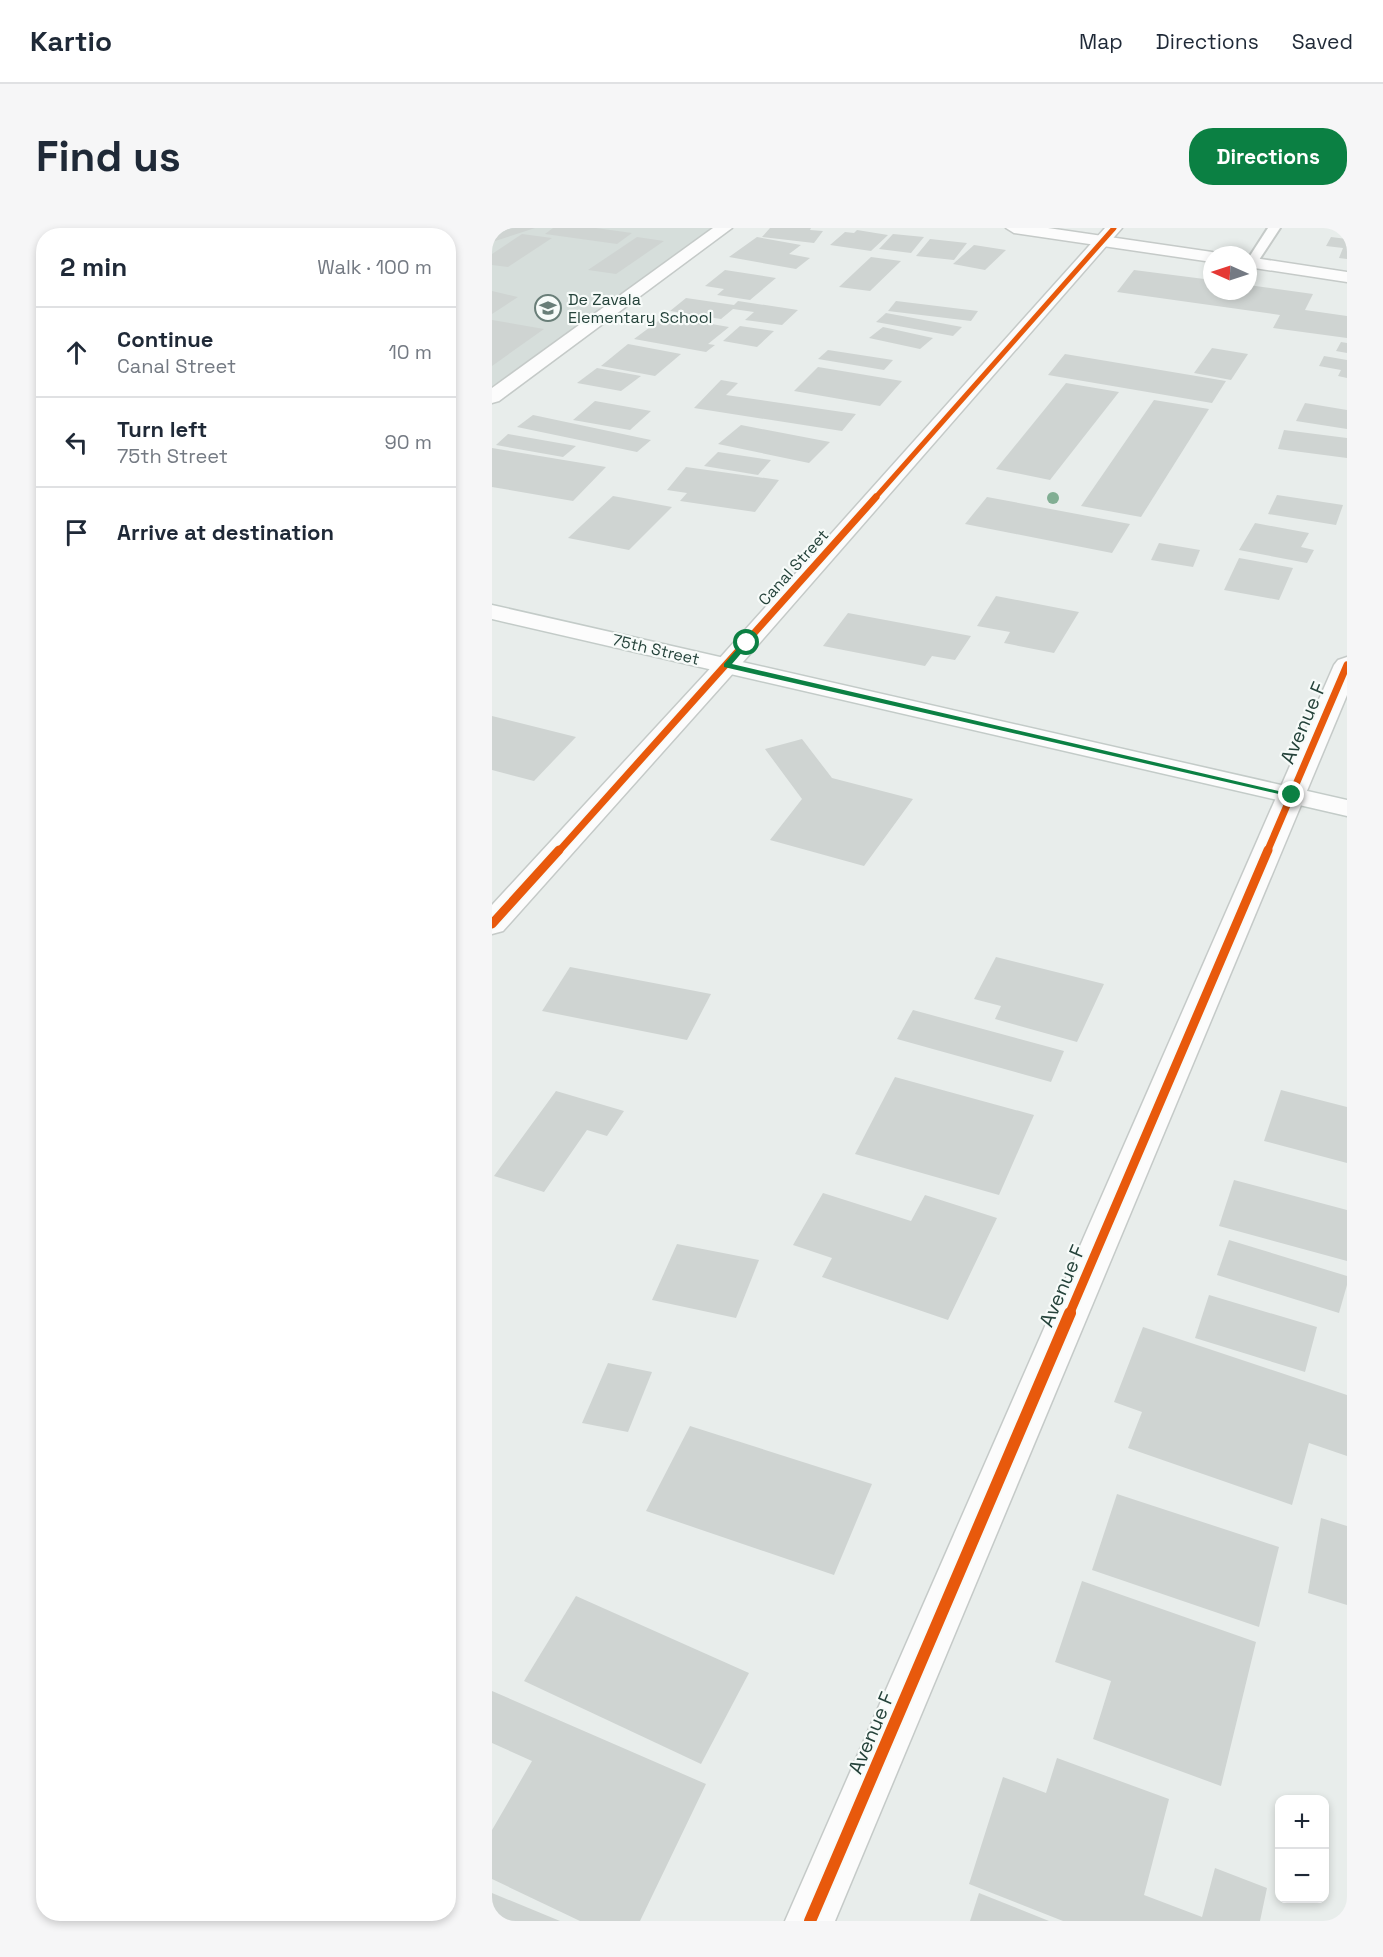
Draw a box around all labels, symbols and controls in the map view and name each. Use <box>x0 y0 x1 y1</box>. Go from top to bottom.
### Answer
text: Kartio <box>30 23 112 59</box>
text: Map <box>1079 28 1123 55</box>
text: Directions <box>1156 28 1259 55</box>
text: Saved <box>1292 28 1353 55</box>
button: Directions <box>1189 128 1347 185</box>
text: Find us <box>36 130 181 183</box>
north arrow <box>1203 246 1257 300</box>
text: 2 min <box>60 250 127 284</box>
text: Walk · 100 m <box>317 254 432 280</box>
place label: De Zavala Elementary School <box>568 289 713 328</box>
school or university icon: De Zavala Elementary School <box>533 293 563 323</box>
text: Continue <box>117 325 213 353</box>
icon: ahead <box>60 336 93 369</box>
text: 10 m <box>388 339 432 365</box>
text: Canal Street <box>117 353 236 379</box>
text: Turn left <box>117 415 207 443</box>
icon: left <box>60 426 93 459</box>
text: 90 m <box>385 429 432 455</box>
text: 75th Street <box>117 443 228 469</box>
icon: arrive <box>60 516 93 549</box>
text: Arrive at destination <box>117 518 334 546</box>
street label: Canal Street <box>754 525 833 610</box>
street label: 75th Street <box>610 629 702 670</box>
route start <box>733 629 759 655</box>
street label: Avenue F <box>1274 678 1332 768</box>
route end <box>1278 781 1304 807</box>
street label: Avenue F <box>1033 1241 1091 1331</box>
street label: Avenue F <box>842 1688 900 1778</box>
map controls <box>1275 1795 1329 1903</box>
button: + <box>1275 1795 1329 1849</box>
button: − <box>1275 1849 1329 1903</box>

